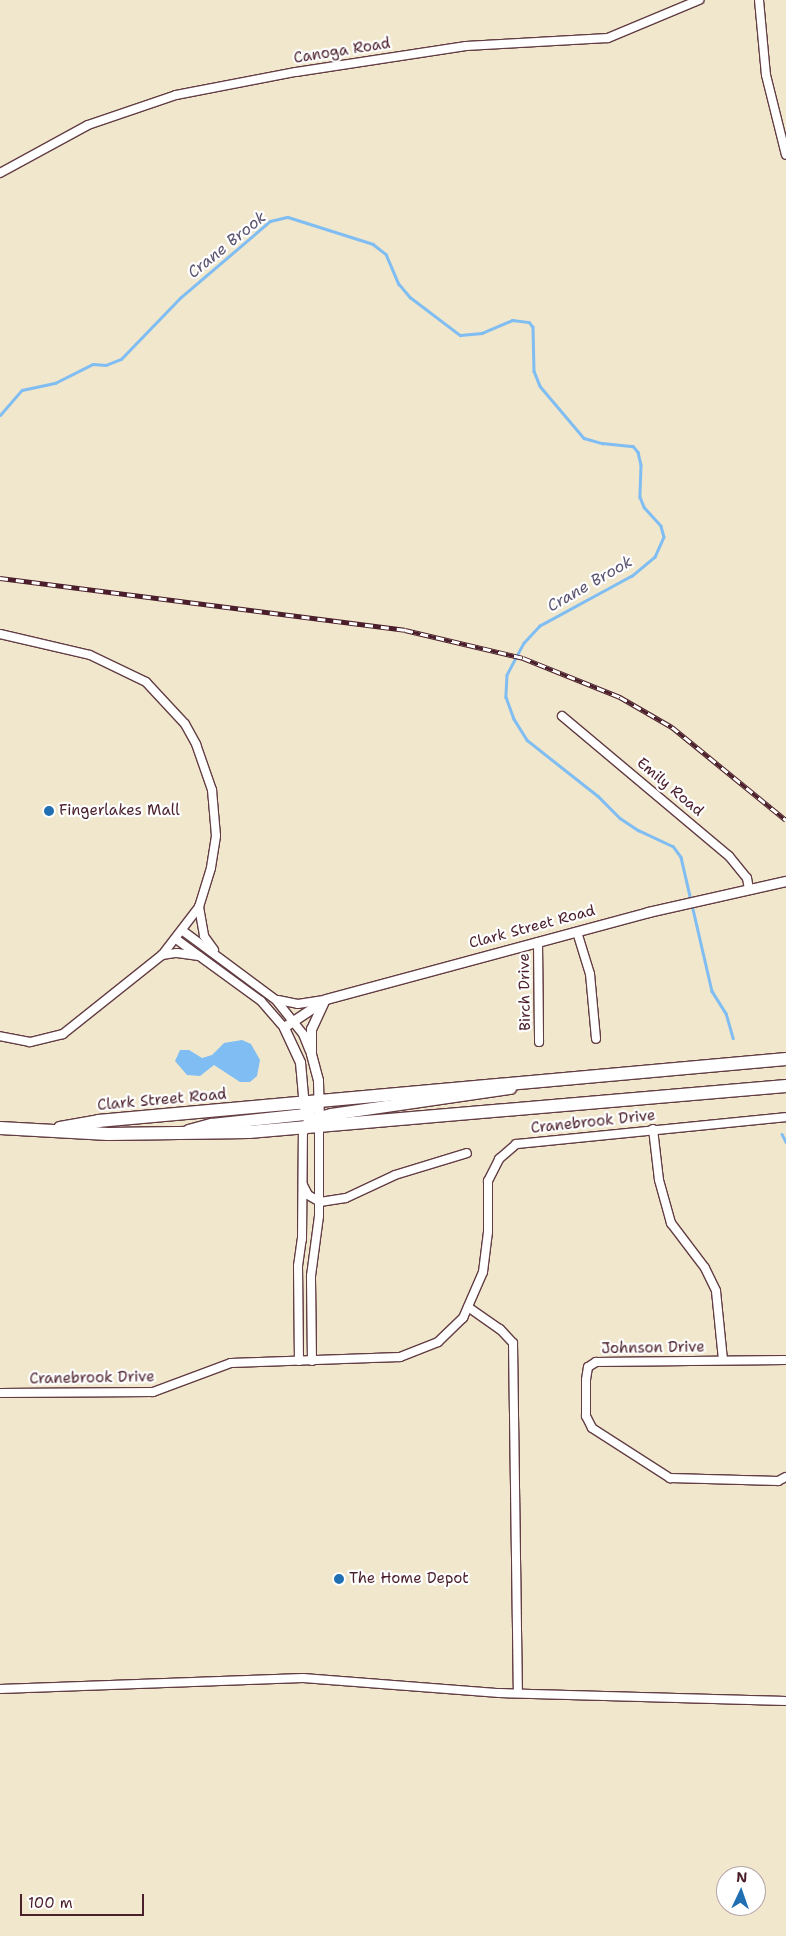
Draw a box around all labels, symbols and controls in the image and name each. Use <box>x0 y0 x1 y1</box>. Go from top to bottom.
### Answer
street label: Canoga Road <box>292 34 392 68</box>
water label: Crane Brook <box>184 208 270 282</box>
water label: Crane Brook <box>544 552 636 616</box>
street label: Emily Road <box>633 754 707 820</box>
place label: Fingerlakes Mall <box>59 802 180 820</box>
marker: Fingerlakes Mall <box>43 805 55 817</box>
street label: Clark Street Road <box>467 902 597 952</box>
street label: Birch Drive <box>515 953 535 1031</box>
street label: Clark Street Road <box>97 1085 227 1115</box>
street label: Cranebrook Drive <box>530 1107 656 1137</box>
street label: Johnson Drive <box>601 1338 705 1358</box>
street label: Cranebrook Drive <box>29 1368 155 1388</box>
place label: The Home Depot <box>349 1570 469 1588</box>
marker: The Home Depot <box>333 1573 345 1585</box>
north arrow <box>716 1866 766 1916</box>
text: N <box>736 1868 748 1886</box>
scale bar <box>22 1884 146 1916</box>
text: 100 m <box>28 1893 73 1913</box>

